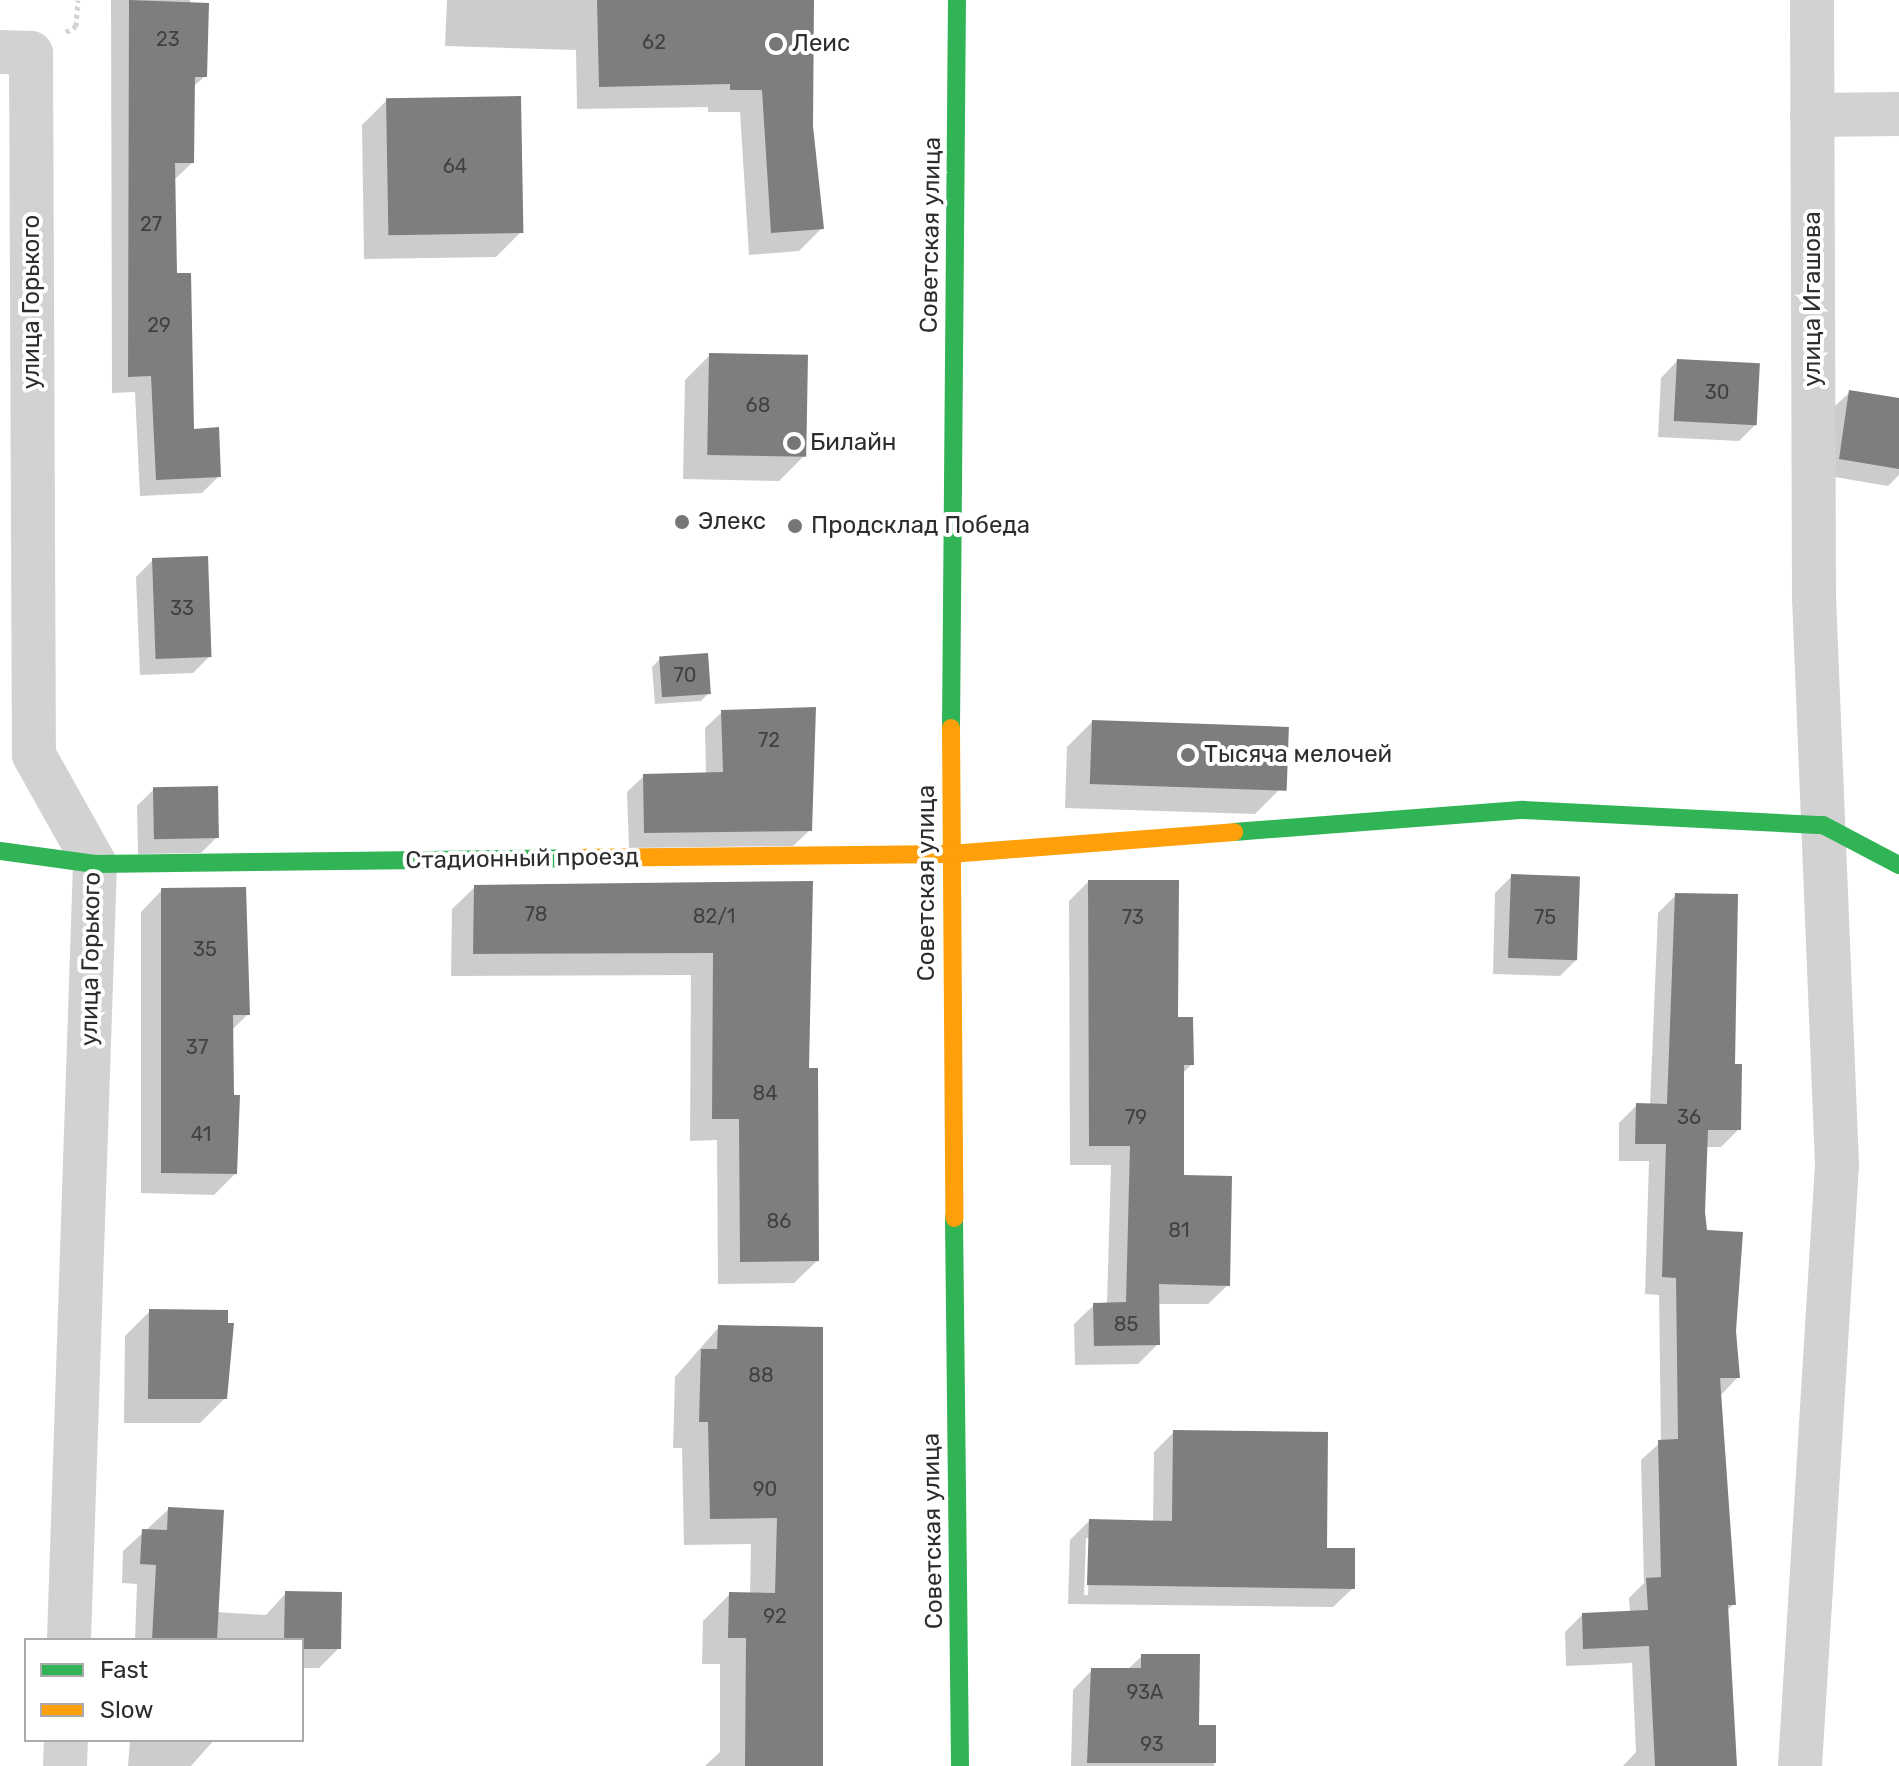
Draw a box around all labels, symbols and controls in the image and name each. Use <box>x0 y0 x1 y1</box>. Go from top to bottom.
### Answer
house number: 23 <box>156 27 180 51</box>
house number: 62 <box>642 30 666 54</box>
place label: Леис <box>792 30 850 58</box>
marker: Леис <box>767 35 785 53</box>
street label: Советская улица <box>915 137 947 333</box>
house number: 64 <box>443 154 467 178</box>
street label: улица Игашова <box>1799 211 1827 387</box>
house number: 27 <box>140 212 162 236</box>
street label: улица Горького <box>18 215 46 389</box>
house number: 29 <box>147 313 171 337</box>
house number: 30 <box>1705 380 1729 404</box>
house number: 68 <box>746 393 770 417</box>
place label: Билайн <box>810 429 896 457</box>
marker: Билайн <box>785 434 803 452</box>
place label: Элекс <box>698 508 766 536</box>
place label: Продсклад Победа <box>811 512 1030 540</box>
marker: Элекс <box>673 513 691 531</box>
marker: Продсклад Победа <box>786 517 804 535</box>
house number: 33 <box>170 596 194 620</box>
house number: 70 <box>674 663 696 687</box>
house number: 72 <box>758 728 780 752</box>
place label: Тысяча мелочей <box>1204 741 1392 769</box>
marker: Тысяча мелочей <box>1179 746 1197 764</box>
street label: Советская улица <box>913 785 941 981</box>
street label: Стадионный проезд <box>405 843 639 875</box>
street label: улица Горького <box>75 872 107 1046</box>
house number: 78 <box>525 902 547 926</box>
house number: 82/1 <box>693 904 735 928</box>
house number: 73 <box>1122 905 1144 929</box>
house number: 75 <box>1534 905 1556 929</box>
house number: 35 <box>193 937 217 961</box>
house number: 37 <box>186 1035 208 1059</box>
house number: 84 <box>752 1081 778 1105</box>
house number: 79 <box>1125 1105 1147 1129</box>
house number: 36 <box>1677 1105 1701 1129</box>
house number: 41 <box>191 1122 211 1146</box>
house number: 86 <box>767 1209 791 1233</box>
house number: 81 <box>1168 1218 1190 1242</box>
house number: 85 <box>1114 1312 1138 1336</box>
house number: 88 <box>748 1363 774 1387</box>
street label: Советская улица <box>917 1433 949 1629</box>
house number: 90 <box>753 1477 777 1501</box>
house number: 92 <box>763 1604 787 1628</box>
legend <box>24 1638 304 1742</box>
text: Fast <box>100 1656 148 1684</box>
house number: 93А <box>1127 1680 1163 1704</box>
text: Slow <box>100 1696 153 1724</box>
house number: 93 <box>1140 1732 1164 1756</box>

